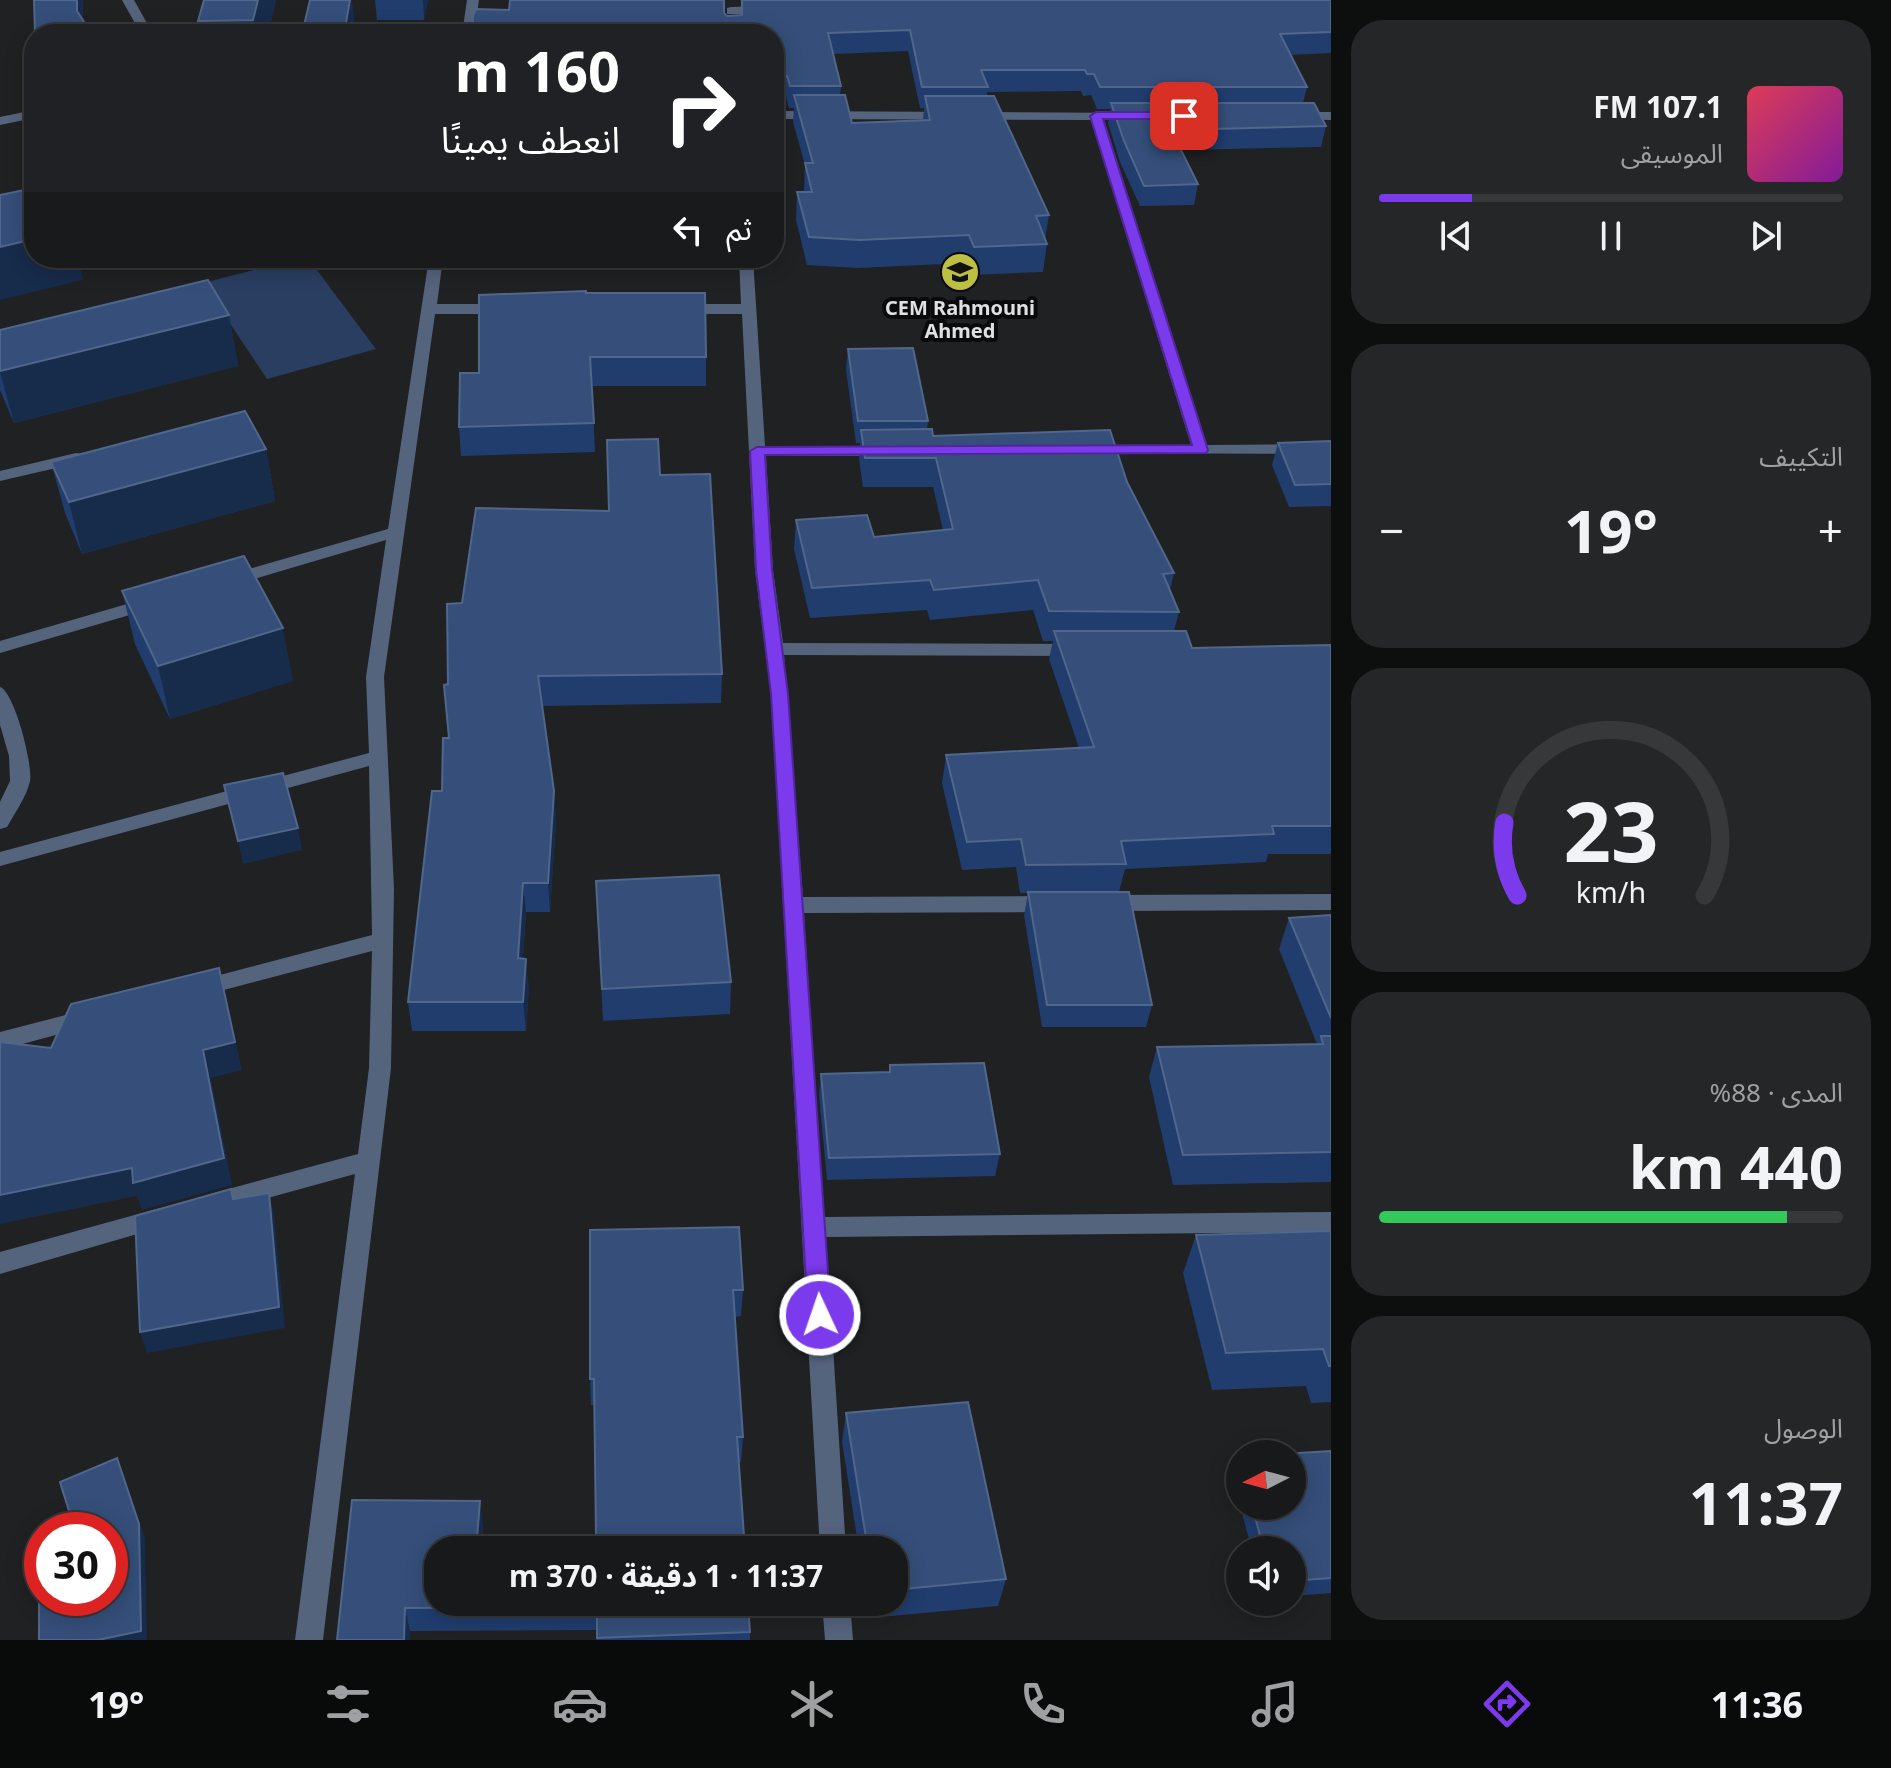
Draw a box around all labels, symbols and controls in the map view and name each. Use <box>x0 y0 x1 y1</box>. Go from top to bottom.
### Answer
text: 160 m <box>455 32 620 108</box>
icon: right <box>648 56 752 160</box>
pin <box>1150 82 1218 150</box>
text: 107.1 FM <box>1593 86 1723 127</box>
icon: arrive <box>1162 94 1206 138</box>
text: انعطف يمينًا <box>441 115 620 164</box>
text: الموسيقى <box>1621 135 1723 171</box>
icon: left <box>666 208 710 252</box>
text: ثم <box>726 208 752 249</box>
icon: previous <box>1434 214 1478 258</box>
icon: pause <box>1589 214 1633 258</box>
icon: next <box>1744 214 1788 258</box>
school or university icon: CEM Rahmouni Ahmed <box>939 251 981 293</box>
place label: CEM Rahmouni Ahmed <box>885 294 1035 344</box>
text: التكييف <box>1759 438 1843 474</box>
text: 19° <box>1564 489 1658 571</box>
text: − <box>1379 500 1404 560</box>
text: + <box>1818 500 1843 560</box>
text: 23 <box>1563 773 1659 886</box>
text: km/h <box>1576 872 1646 911</box>
text: المدى · 88% <box>1710 1074 1843 1110</box>
text: 440 km <box>1629 1125 1843 1207</box>
position arrow <box>778 1273 862 1357</box>
text: الوصول <box>1764 1410 1843 1446</box>
north arrow <box>1226 1440 1306 1520</box>
map controls <box>1226 1440 1306 1616</box>
text: 11:37 <box>1689 1461 1843 1543</box>
speed limit sign: 30 <box>24 1512 128 1616</box>
button: sound <box>1226 1536 1306 1616</box>
text: 11:37 · 1 دقيقة · 370 m <box>509 1555 823 1596</box>
icon: filters <box>320 1676 376 1732</box>
icon: car <box>552 1676 608 1732</box>
icon: climate <box>784 1676 840 1732</box>
icon: phone <box>1015 1676 1071 1732</box>
icon: music <box>1247 1676 1303 1732</box>
icon: directions <box>1479 1676 1535 1732</box>
text: 19° <box>88 1680 144 1729</box>
text: 11:36 <box>1711 1680 1803 1729</box>

